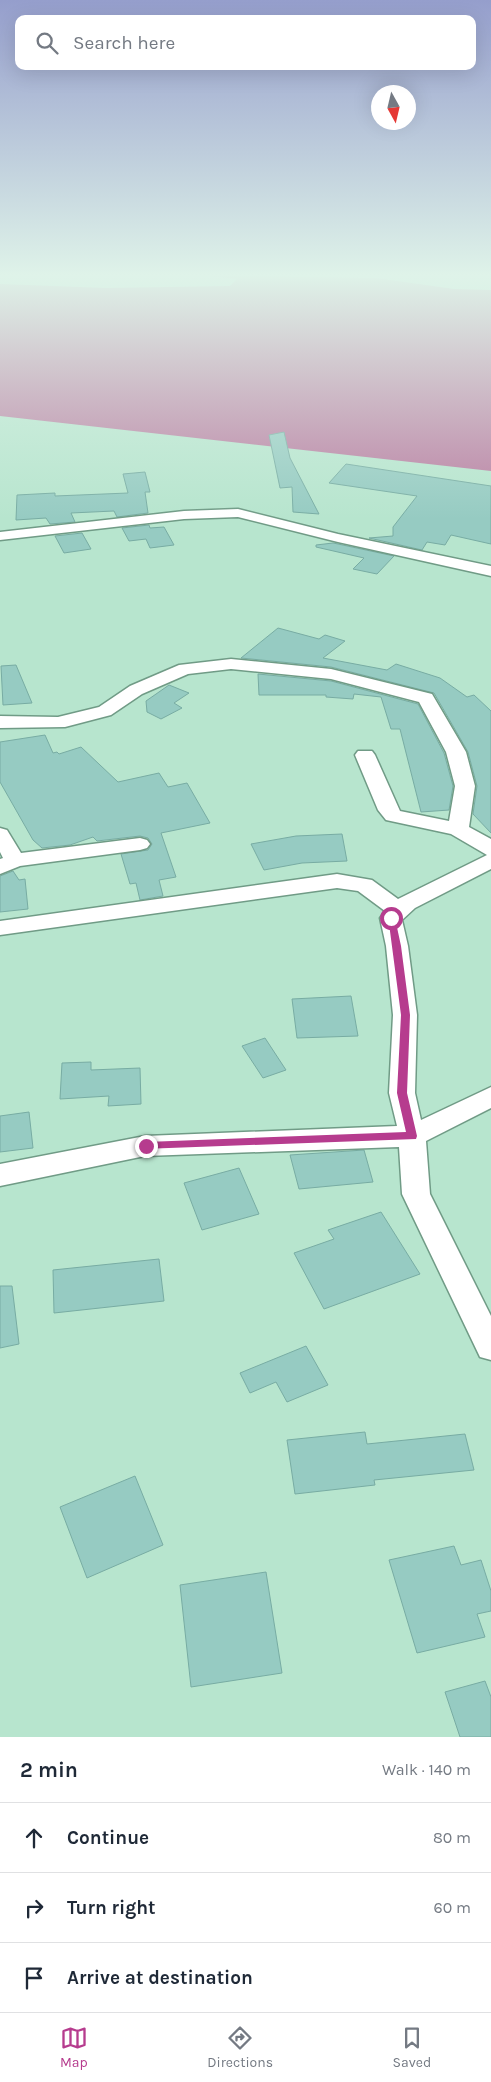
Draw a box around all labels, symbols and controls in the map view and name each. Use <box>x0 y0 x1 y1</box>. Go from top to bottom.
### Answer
search box <box>15 15 476 70</box>
icon: search <box>33 29 61 57</box>
text: Search here <box>73 32 175 54</box>
north arrow <box>371 85 416 130</box>
route start <box>380 907 403 930</box>
route end <box>135 1135 158 1158</box>
text: 2 min <box>20 1758 78 1782</box>
text: Walk · 140 m <box>382 1760 471 1779</box>
icon: ahead <box>20 1824 48 1852</box>
text: Continue <box>67 1827 149 1849</box>
text: 80 m <box>433 1828 471 1847</box>
icon: right <box>20 1894 48 1922</box>
text: Turn right <box>67 1897 156 1919</box>
text: 60 m <box>434 1898 471 1917</box>
icon: arrive <box>20 1964 48 1992</box>
text: Arrive at destination <box>67 1967 253 1989</box>
tab: Map <box>60 2024 88 2071</box>
tab: Directions <box>207 2024 273 2071</box>
tab: Saved <box>393 2024 431 2071</box>

